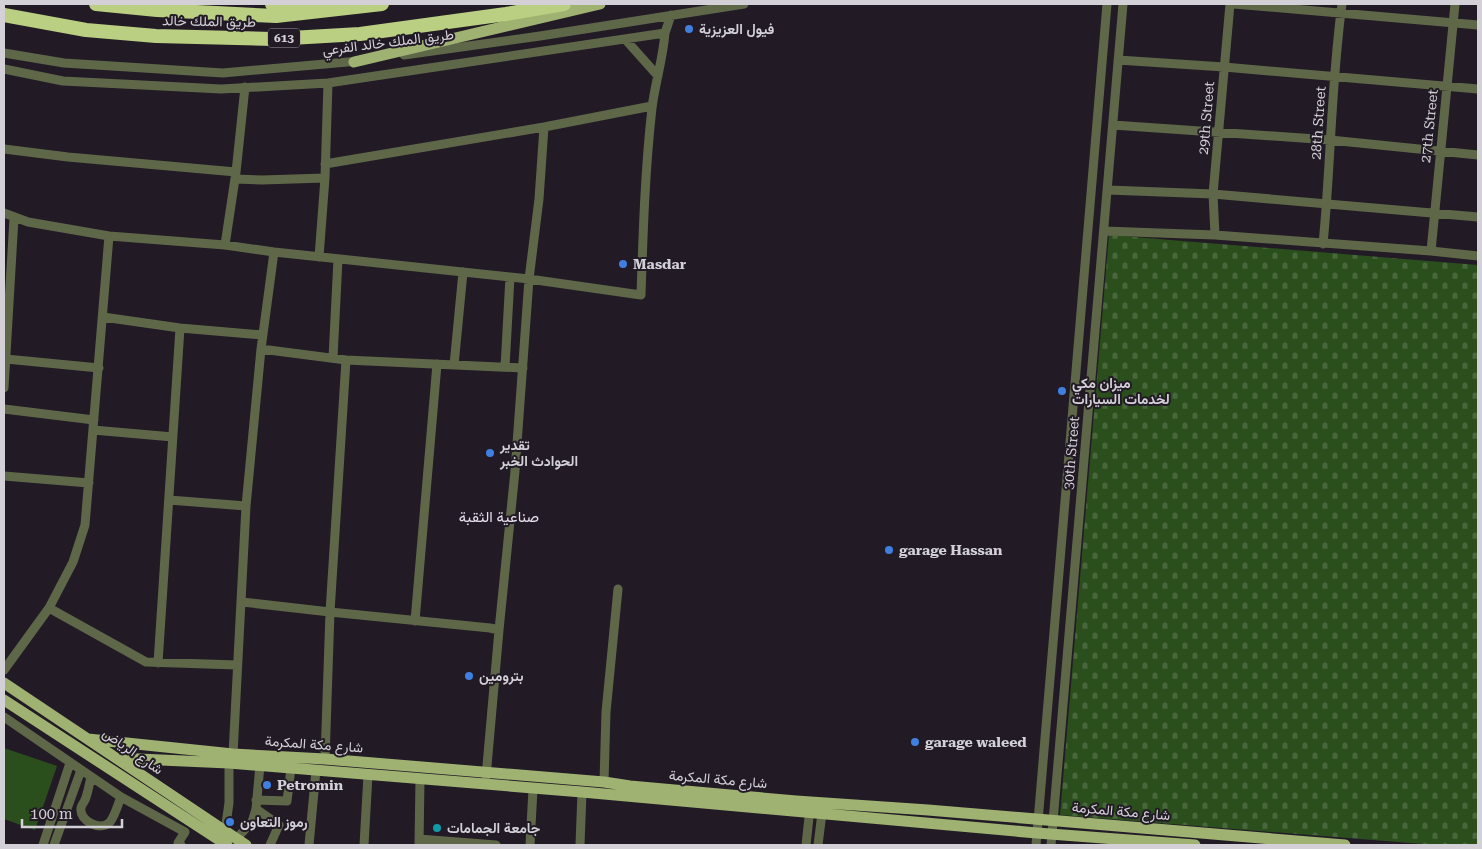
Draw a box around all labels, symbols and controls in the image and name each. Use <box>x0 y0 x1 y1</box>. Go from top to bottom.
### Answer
street label: طريق الملك خالد <box>162 12 256 31</box>
place label: فيول العزيزية <box>699 21 774 38</box>
marker: فيول العزيزية <box>683 23 695 35</box>
street label: طريق الملك خالد الفرعي <box>321 26 455 62</box>
road number: 613 <box>268 28 300 48</box>
street label: 29th Street <box>1195 81 1217 155</box>
street label: 28th Street <box>1307 86 1329 160</box>
street label: 27th Street <box>1417 89 1441 163</box>
place label: Masdar <box>633 256 687 272</box>
marker: Masdar <box>617 258 629 270</box>
place label: ميزان مكي لخدمات السيارات <box>1072 375 1170 408</box>
marker: ميزان مكي لخدمات السيارات <box>1056 385 1068 397</box>
street label: 30th Street <box>1060 416 1082 490</box>
place label: تقدير الحوادث الخبر <box>499 437 578 470</box>
marker: تقدير الحوادث الخبر <box>484 447 496 459</box>
district label: صناعية الثقبة <box>459 508 539 526</box>
place label: garage Hassan <box>898 542 1003 558</box>
marker: garage Hassan <box>883 544 895 556</box>
place label: بترومين <box>479 668 524 685</box>
marker: بترومين <box>463 670 475 682</box>
street label: شارع الرياض <box>98 724 166 780</box>
street label: شارع مكة المكرمة <box>264 733 364 758</box>
place label: garage waleed <box>924 734 1027 750</box>
marker: garage waleed <box>909 736 921 748</box>
street label: شارع مكة المكرمة <box>668 767 768 794</box>
place label: Petromin <box>277 777 344 793</box>
marker: Petromin <box>261 779 273 791</box>
scale bar <box>22 796 122 828</box>
street label: شارع مكة المكرمة <box>1071 799 1171 826</box>
text: 100 m <box>30 805 73 823</box>
place label: رموز التعاون <box>240 814 308 831</box>
marker: رموز التعاون <box>224 816 236 828</box>
place label: جامعة الجمامات <box>447 820 541 837</box>
marker: جامعة الجمامات <box>431 822 443 834</box>

